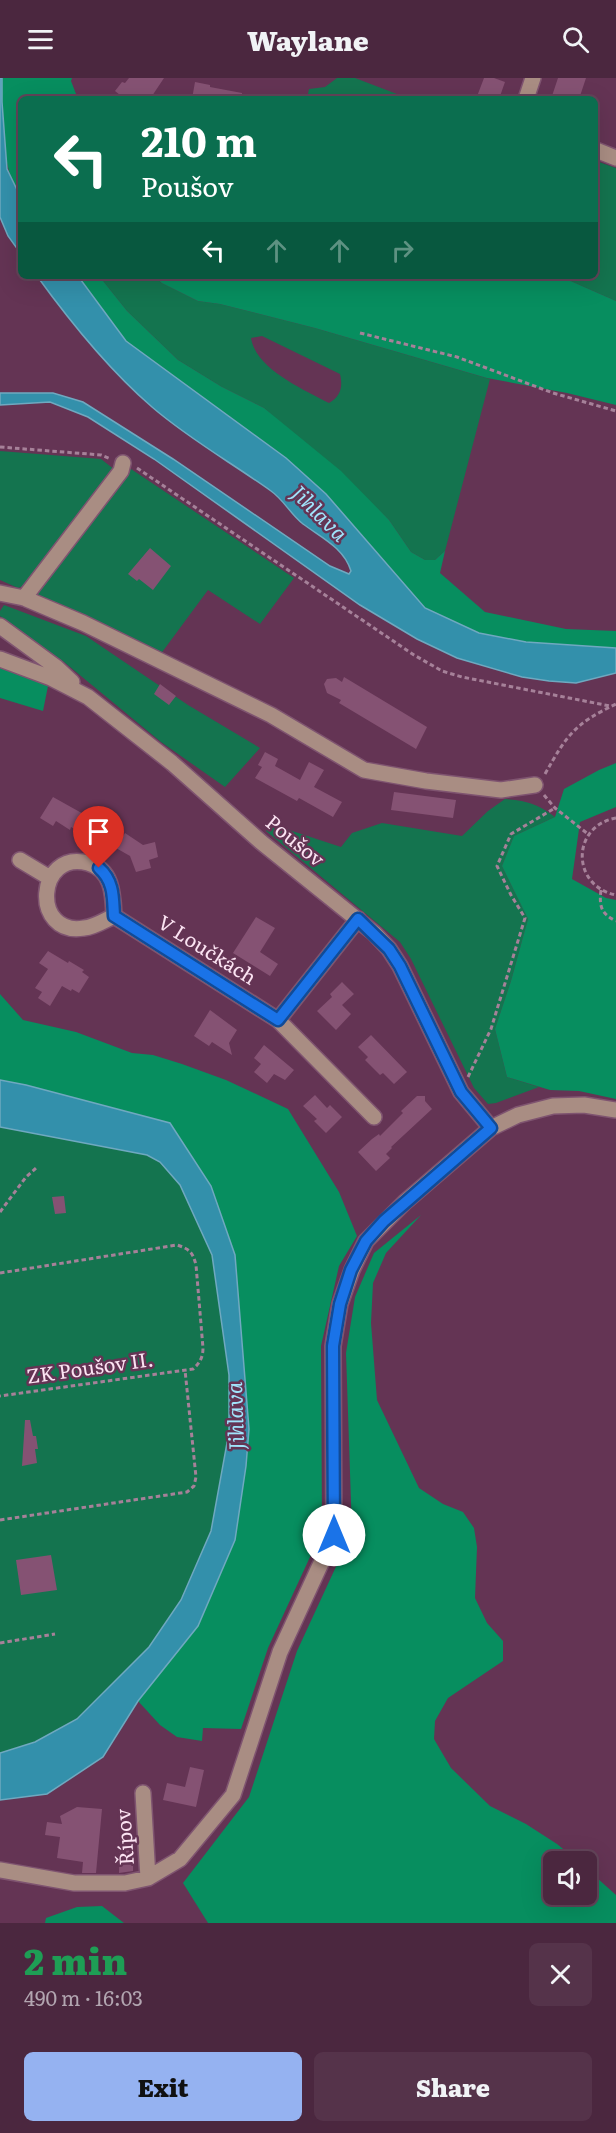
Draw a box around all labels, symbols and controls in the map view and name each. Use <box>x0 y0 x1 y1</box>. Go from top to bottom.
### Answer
text: Waylane <box>247 19 369 59</box>
icon: menu <box>24 23 57 56</box>
icon: search <box>559 23 592 56</box>
text: 210 m <box>141 108 257 170</box>
icon: left <box>42 120 120 198</box>
text: Poušov <box>141 165 234 205</box>
icon: left <box>197 234 230 267</box>
icon: ahead <box>260 234 293 267</box>
icon: ahead <box>323 234 356 267</box>
icon: right <box>386 234 419 267</box>
water label: Jihlava <box>286 477 356 547</box>
pin <box>73 806 124 868</box>
street label: Poušov <box>260 806 332 873</box>
icon: arrive <box>82 815 115 848</box>
street label: V Loučkách <box>153 906 263 991</box>
street label: ZK Poušov II. <box>24 1342 155 1390</box>
water label: Jihlava <box>217 1381 250 1451</box>
position arrow <box>302 1503 366 1567</box>
street label: Řípov <box>106 1808 140 1866</box>
map controls <box>543 1851 597 1905</box>
button: sound <box>543 1851 597 1905</box>
text: 2 min <box>24 1933 127 1986</box>
button: close <box>529 1943 592 2006</box>
text: 490 m · 16:03 <box>24 1982 143 2012</box>
button: Exit <box>24 2052 302 2121</box>
button: Share <box>314 2052 592 2121</box>

